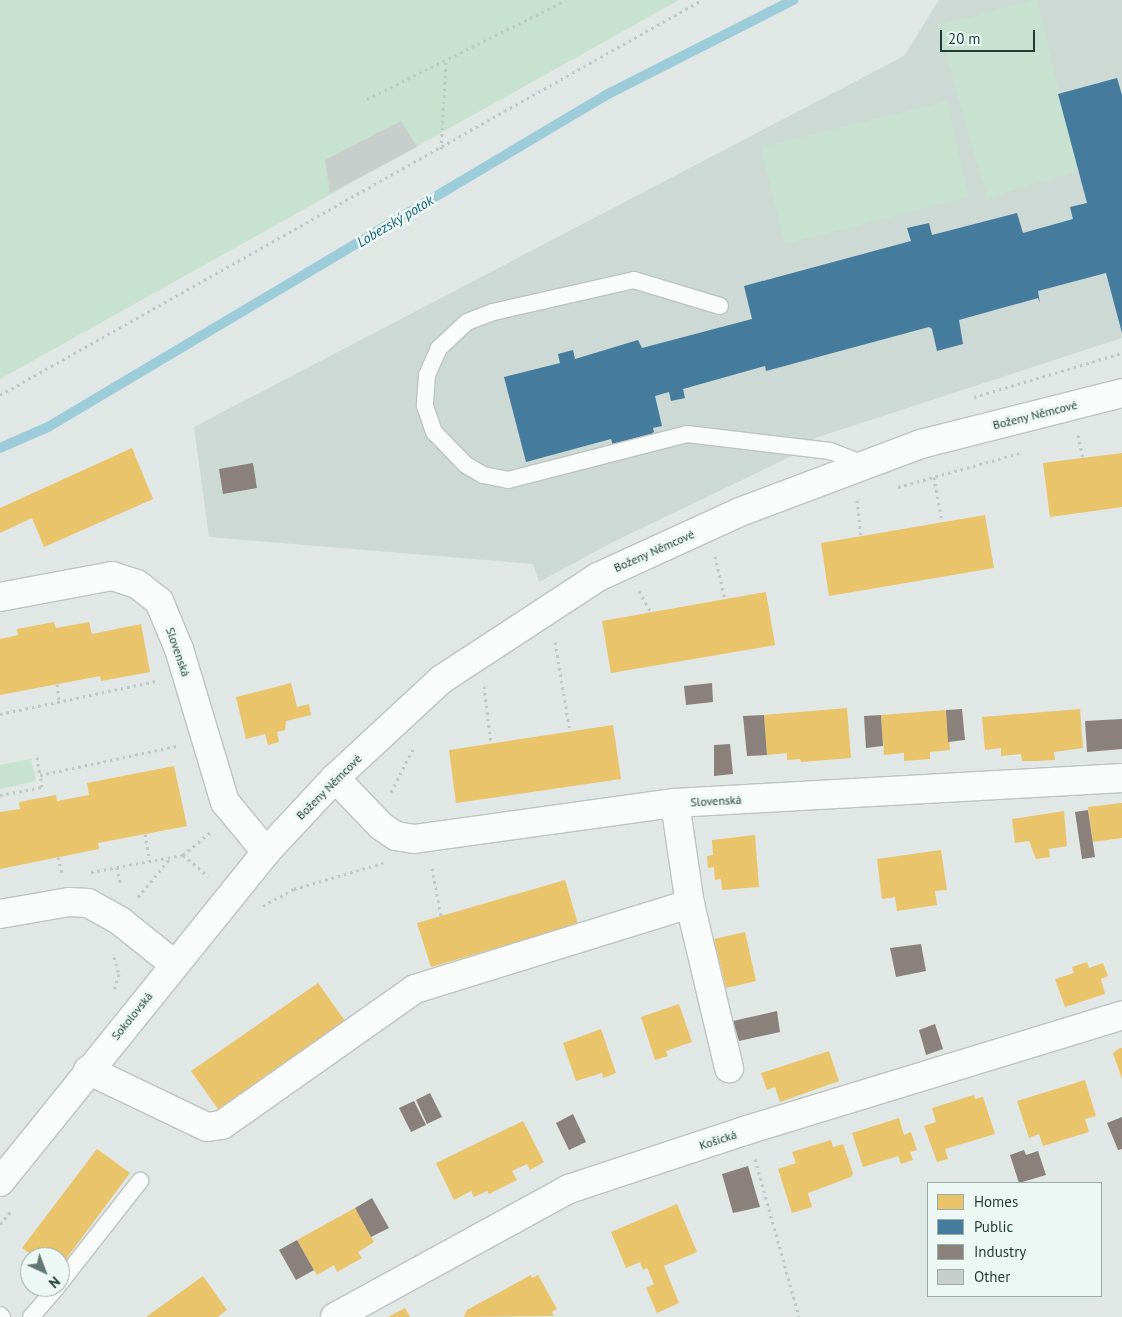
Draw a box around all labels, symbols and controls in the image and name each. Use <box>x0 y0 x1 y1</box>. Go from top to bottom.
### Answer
scale bar <box>942 20 1037 52</box>
text: 20 m <box>948 29 981 48</box>
water label: Lobezský potok <box>354 192 436 250</box>
street label: Boženy Němcové <box>991 397 1079 433</box>
street label: Boženy Němcové <box>611 527 697 575</box>
street label: Slovenská <box>163 625 193 679</box>
street label: Boženy Němcové <box>293 751 365 823</box>
street label: Slovenská <box>690 792 742 810</box>
street label: Sokolovská <box>108 989 156 1043</box>
street label: Košická <box>697 1127 739 1153</box>
legend <box>927 1182 1102 1297</box>
text: Homes <box>974 1192 1018 1211</box>
text: Public <box>974 1217 1013 1236</box>
text: Industry <box>974 1242 1026 1261</box>
north arrow <box>20 1247 70 1297</box>
text: Other <box>974 1267 1010 1286</box>
text: N <box>45 1273 64 1292</box>

